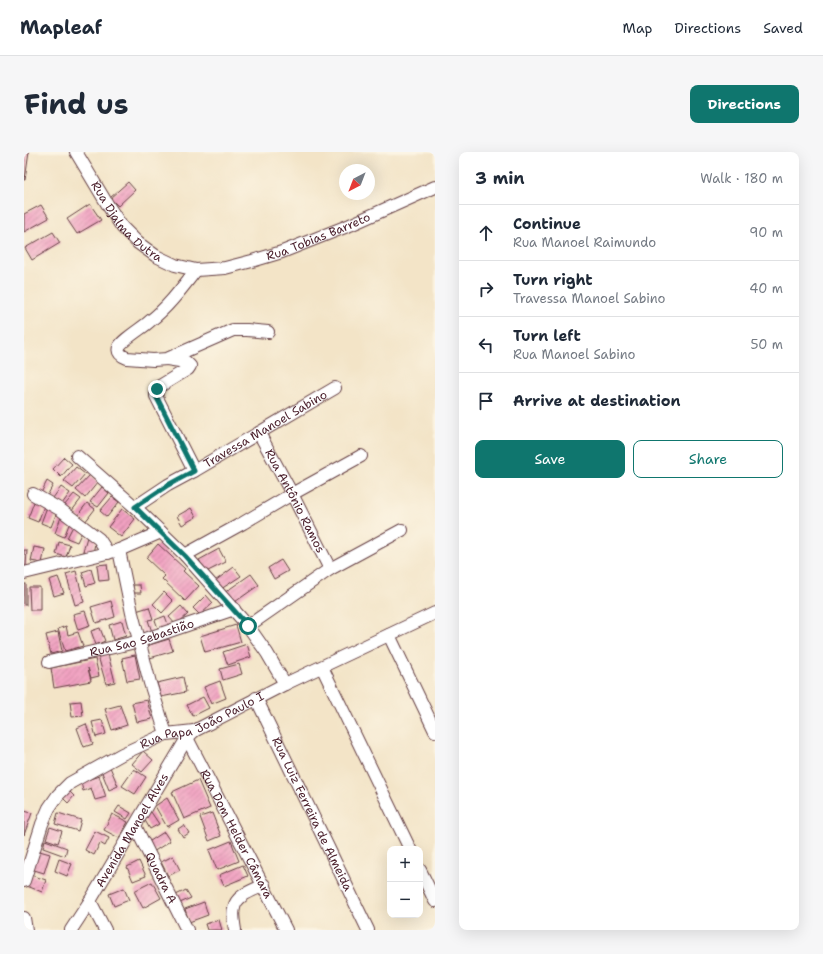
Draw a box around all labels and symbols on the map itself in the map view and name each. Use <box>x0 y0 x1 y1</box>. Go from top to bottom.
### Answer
north arrow <box>339 164 375 200</box>
street label: Rua Djalma Dutra <box>87 178 165 266</box>
street label: Rua Tobias Barreto <box>264 209 373 264</box>
route end <box>148 380 166 398</box>
street label: Travessa Manoel Sabino <box>201 386 330 472</box>
street label: Rua Antônio Ramos <box>261 446 329 556</box>
street label: Rua Sao Sebastião <box>88 615 196 660</box>
route start <box>239 617 257 635</box>
street label: Rua Papa João Paulo I <box>137 688 267 753</box>
street label: Rua Luiz Ferreira de Almeida <box>268 735 356 894</box>
street label: Rua Dom Helder Câmara <box>197 767 277 902</box>
street label: Avenida Manoel Alves <box>92 770 172 890</box>
street label: Quadra A <box>141 849 181 907</box>

